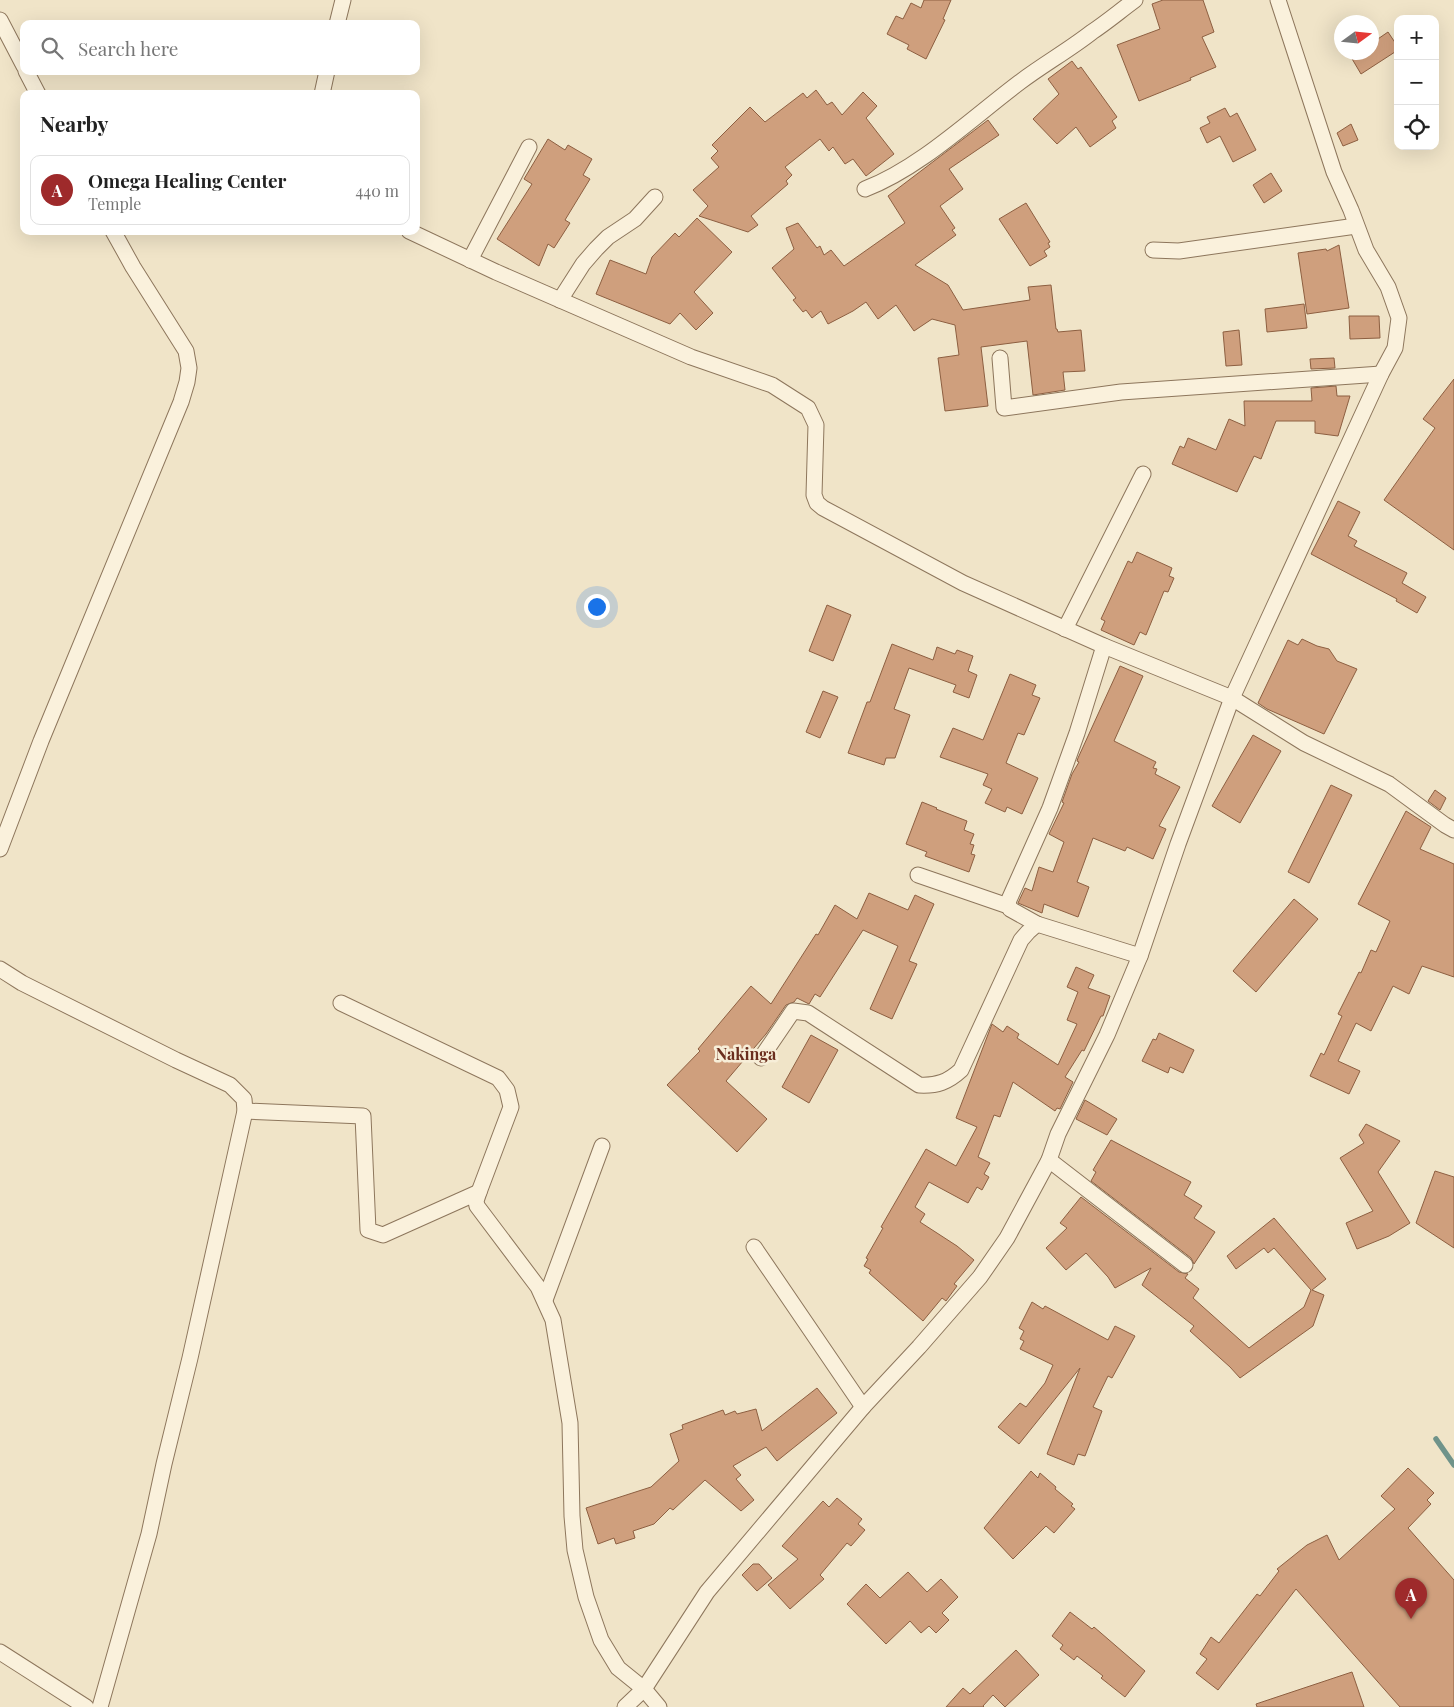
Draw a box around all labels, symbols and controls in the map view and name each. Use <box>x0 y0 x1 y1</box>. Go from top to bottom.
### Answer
north arrow <box>1334 15 1379 60</box>
map controls <box>1394 15 1439 150</box>
button: + <box>1394 15 1439 60</box>
search box <box>20 20 420 75</box>
icon: search <box>38 34 66 62</box>
text: Search here <box>78 35 178 61</box>
button: − <box>1394 60 1439 105</box>
button: locate <box>1394 105 1439 150</box>
text: Nearby <box>40 109 109 137</box>
text: Omega Healing Center <box>88 167 286 193</box>
text: A <box>52 180 62 201</box>
text: 440 m <box>355 180 399 201</box>
text: Temple <box>88 193 141 214</box>
your location <box>584 594 610 620</box>
district label: Nakinga <box>716 1043 777 1064</box>
pin: A <box>1395 1578 1427 1619</box>

